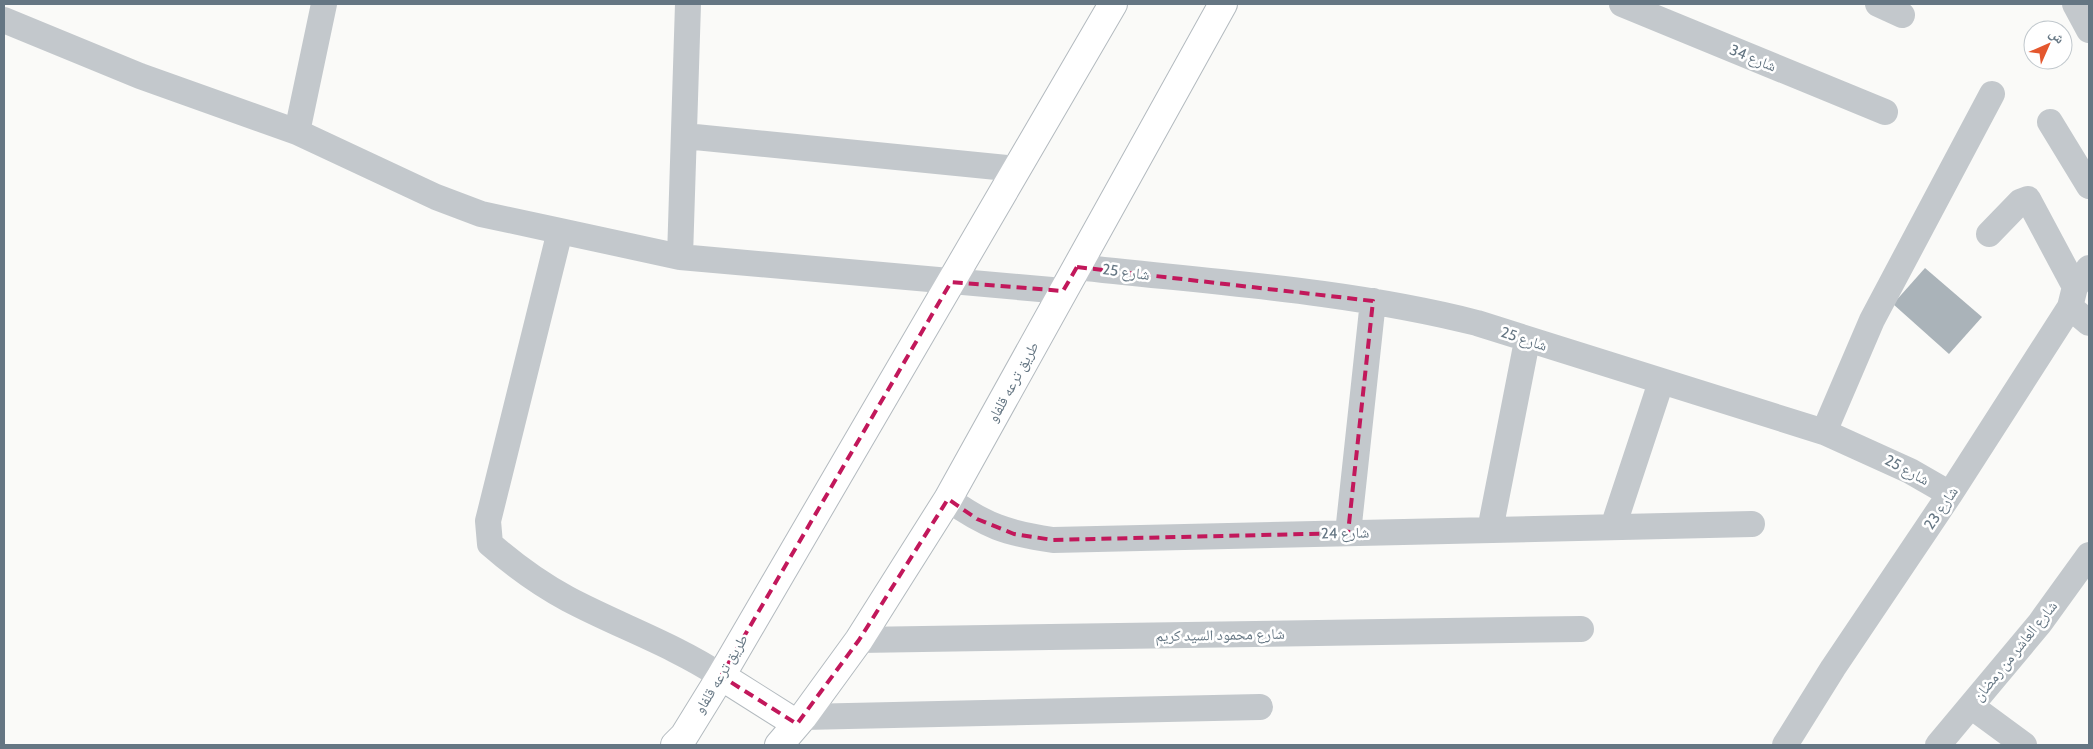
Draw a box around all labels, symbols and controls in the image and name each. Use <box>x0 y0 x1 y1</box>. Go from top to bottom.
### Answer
north arrow <box>2023 20 2073 70</box>
text: ش <box>2046 24 2069 48</box>
street label: شارع 34 <box>1727 41 1779 76</box>
street label: شارع 25 <box>1101 260 1151 285</box>
street label: شارع 25 <box>1498 323 1550 356</box>
street label: طريق ترعه قلفاو <box>983 338 1044 426</box>
street label: شارع 25 <box>1881 451 1932 490</box>
street label: شارع 23 <box>1920 483 1963 533</box>
street label: شارع 24 <box>1321 524 1370 543</box>
street label: شارع العاشر من رمضان <box>1969 597 2062 705</box>
street label: شارع محمود السيد كريم <box>1155 625 1285 646</box>
street label: طريق ترعه قلفاو <box>690 631 753 718</box>

